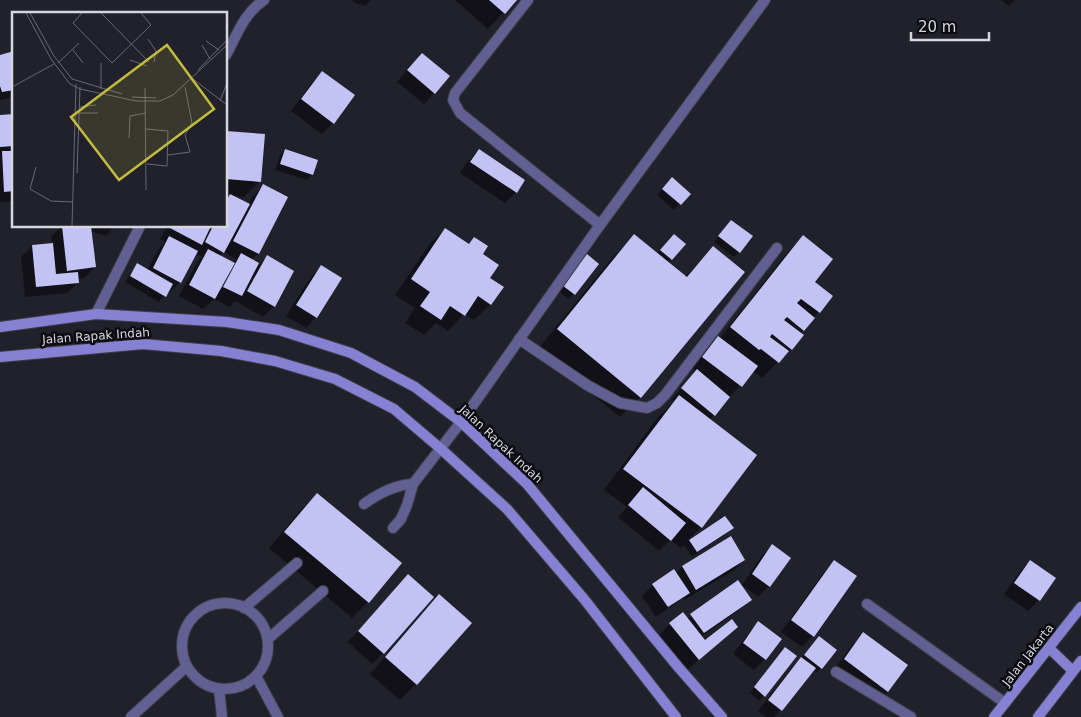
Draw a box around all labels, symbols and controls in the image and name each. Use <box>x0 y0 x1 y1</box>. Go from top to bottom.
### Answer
scale bar <box>911 10 988 42</box>
inset map <box>12 12 228 228</box>
text: 20 m <box>918 18 956 36</box>
street label: Jalan Rapak Indah <box>41 325 150 347</box>
street label: Jalan Rapak Indah <box>456 401 545 486</box>
street label: Jalan Jakarta <box>999 621 1057 690</box>

